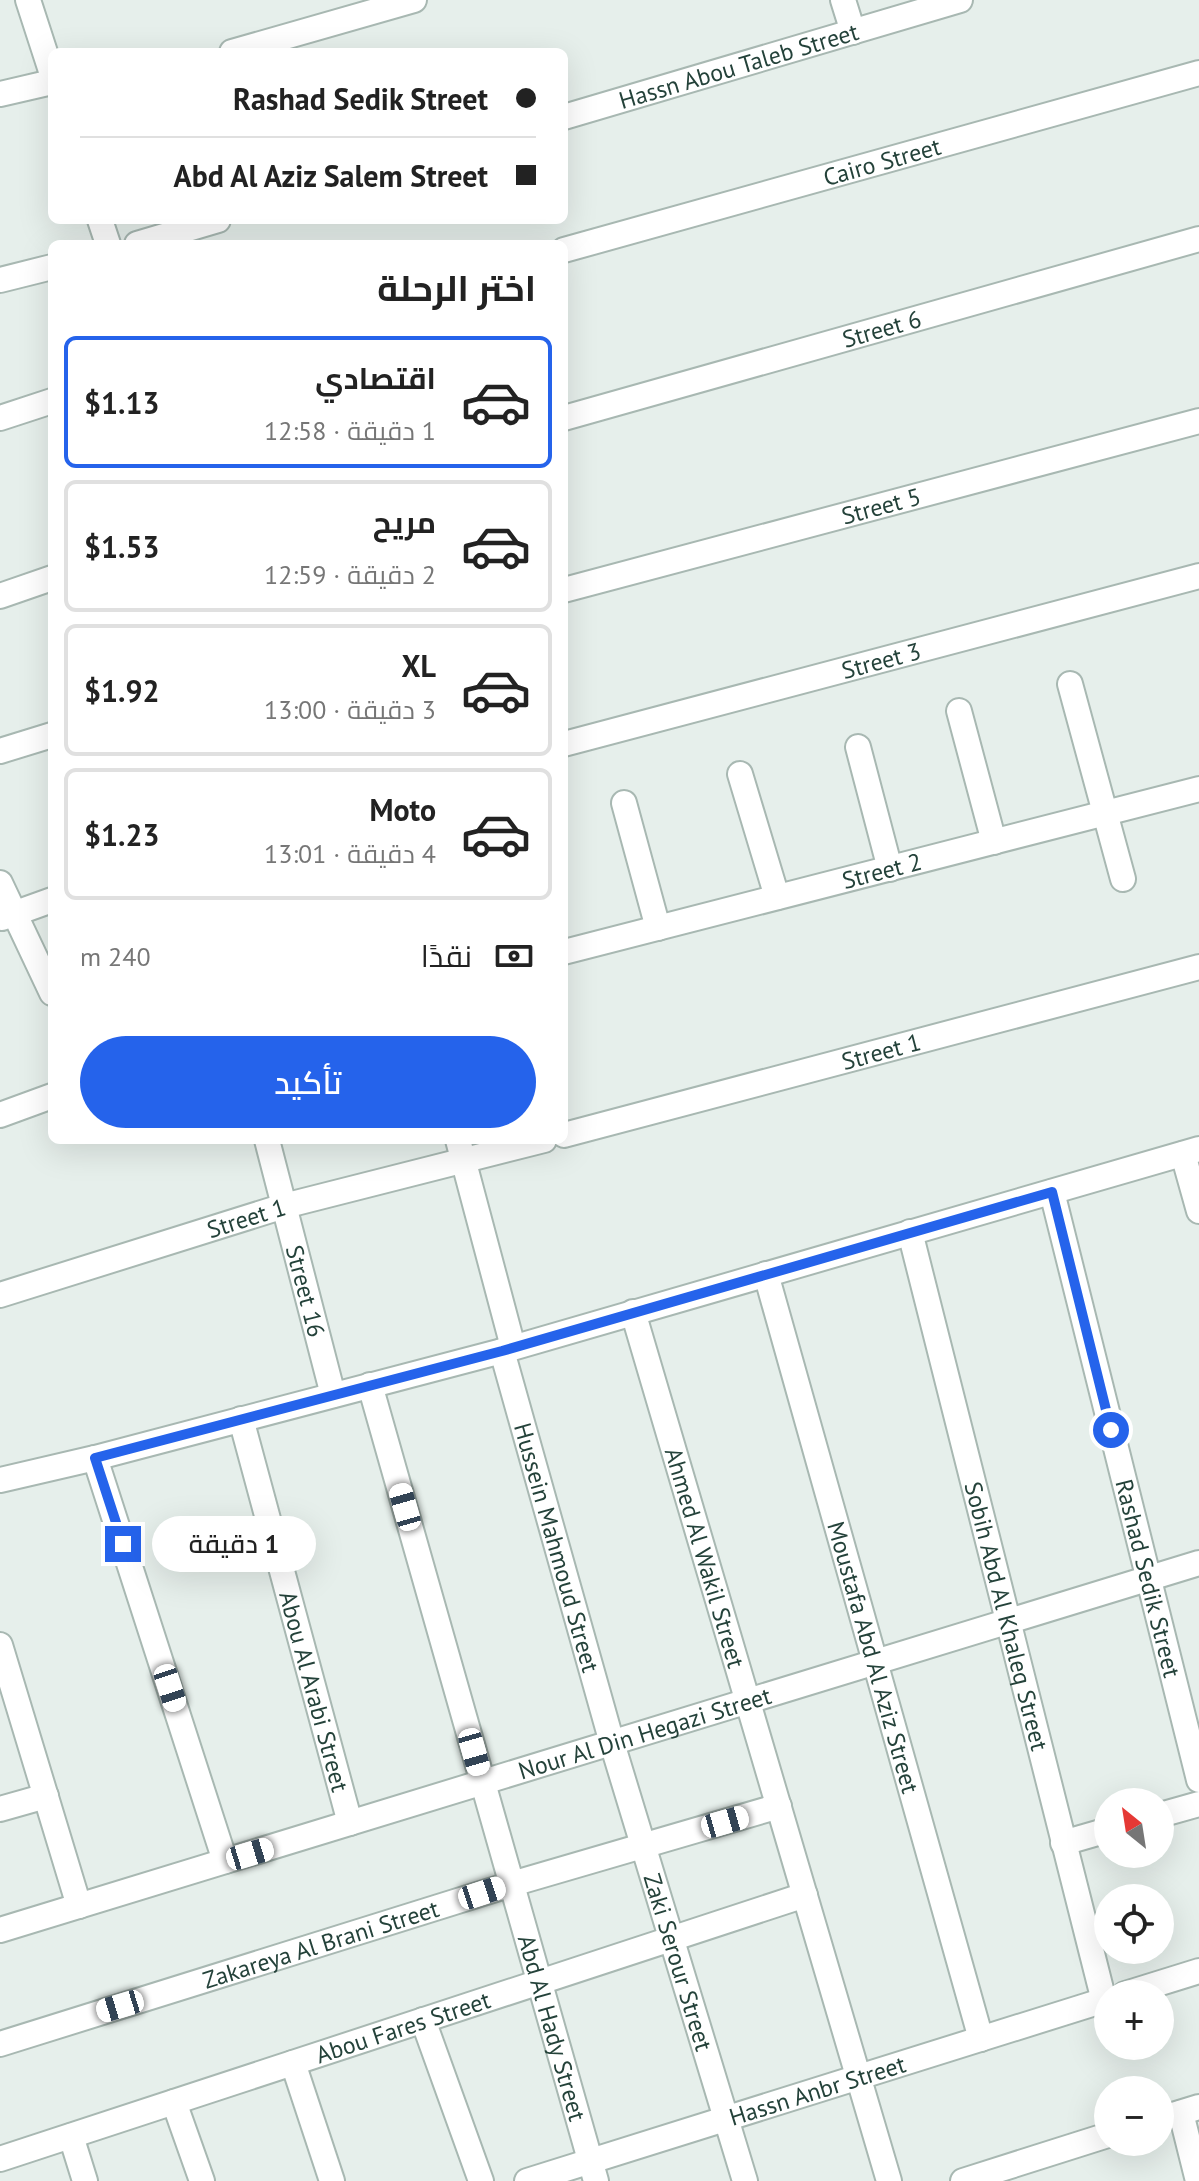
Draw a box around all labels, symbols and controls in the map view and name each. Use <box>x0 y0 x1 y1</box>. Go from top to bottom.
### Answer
street label: Hassn Abou Taleb Street <box>615 15 862 115</box>
text: Rashad Sedik Street <box>233 79 488 118</box>
street label: Cairo Street <box>820 130 944 192</box>
text: Abd Al Aziz Salem Street <box>174 156 488 195</box>
text: اختر الرحلة <box>377 264 536 311</box>
street label: Street 6 <box>839 303 925 354</box>
text: اقتصادي <box>315 358 436 397</box>
icon: car <box>460 366 532 438</box>
text: $1.13 <box>84 383 159 422</box>
text: 1 دقيقة · 12:58 <box>264 414 436 447</box>
street label: Street 5 <box>838 480 924 531</box>
text: مريح <box>373 502 436 541</box>
icon: car <box>460 510 532 582</box>
text: $1.53 <box>84 527 159 566</box>
text: 2 دقيقة · 12:59 <box>264 558 436 591</box>
street label: Street 3 <box>838 635 924 685</box>
text: XL <box>402 646 436 685</box>
icon: car <box>460 654 532 726</box>
text: $1.92 <box>84 671 159 710</box>
text: 3 دقيقة · 13:00 <box>264 693 436 726</box>
text: Moto <box>369 790 436 829</box>
icon: car <box>460 798 532 870</box>
text: $1.23 <box>84 815 159 854</box>
text: 4 دقيقة · 13:01 <box>264 837 436 870</box>
street label: Street 2 <box>839 845 925 896</box>
icon: cash <box>492 934 536 978</box>
text: نقدًا <box>421 936 472 975</box>
text: 240 m <box>80 940 151 973</box>
street label: Street 1 <box>838 1026 924 1076</box>
button: تأكيد <box>80 1036 536 1128</box>
street label: Street 1 <box>203 1191 289 1245</box>
street label: Street 16 <box>279 1242 333 1340</box>
route start <box>1093 1412 1129 1448</box>
street label: Hussein Mahmoud Street <box>507 1419 607 1676</box>
street label: Ahmed Al Wakil Street <box>658 1444 752 1671</box>
street label: Rashad Sedik Street <box>1109 1476 1188 1680</box>
street label: Sobih Abd Al Khaleq Street <box>958 1478 1056 1754</box>
car <box>387 1481 423 1533</box>
callout: 1 دقيقة <box>151 1516 315 1572</box>
street label: Moustafa Abd Al Aziz Street <box>821 1518 927 1797</box>
route end <box>105 1526 141 1562</box>
text: 1 دقيقة <box>189 1527 279 1560</box>
street label: Abou Al Arabi Street <box>273 1588 356 1795</box>
car <box>151 1661 189 1715</box>
street label: Nour Al Din Hegazi Street <box>514 1679 775 1786</box>
car <box>456 1726 492 1778</box>
north arrow <box>1094 1788 1174 1868</box>
map controls <box>1094 1788 1174 2156</box>
car <box>699 1804 751 1840</box>
car <box>224 1836 276 1872</box>
street label: Zaki Serour Street <box>637 1870 720 2054</box>
car <box>455 1874 509 1912</box>
button: locate <box>1094 1884 1174 1964</box>
street label: Zakareya Al Brani Street <box>199 1892 442 1995</box>
street label: Abd Al Hady Street <box>511 1931 594 2124</box>
button: + <box>1094 1980 1174 2060</box>
street label: Abou Fares Street <box>312 1984 494 2070</box>
car <box>94 1988 146 2024</box>
street label: Hassn Anbr Street <box>725 2048 909 2132</box>
button: − <box>1094 2076 1174 2156</box>

